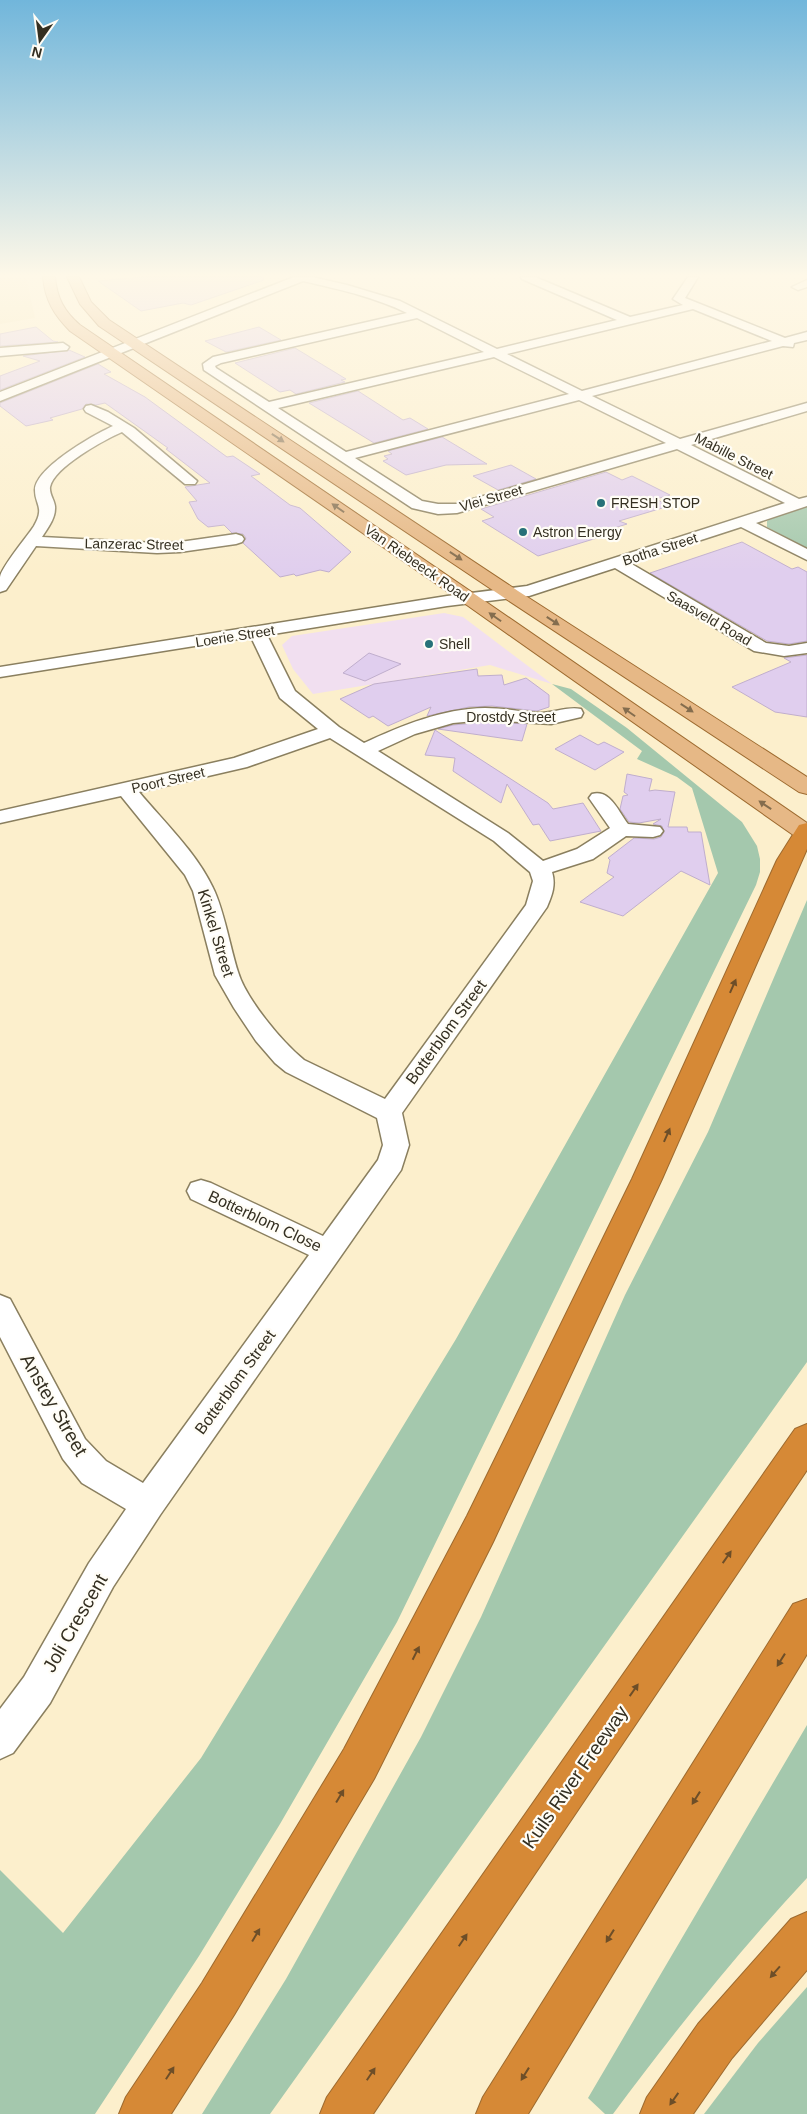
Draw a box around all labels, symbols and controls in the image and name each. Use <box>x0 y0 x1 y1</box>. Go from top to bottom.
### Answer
north arrow <box>15 15 65 65</box>
text: N <box>30 44 44 62</box>
street label: Mabille Street <box>692 429 776 483</box>
one-way arrow <box>272 433 285 443</box>
street label: Vlei Street <box>458 481 524 515</box>
place label: FRESH STOP <box>611 495 700 511</box>
marker: FRESH STOP <box>595 497 607 509</box>
one-way arrow <box>331 503 345 513</box>
street label: Van Riebeeck Road <box>362 521 472 605</box>
place label: Astron Energy <box>533 524 622 540</box>
marker: Astron Energy <box>517 526 529 538</box>
street label: Botha Street <box>621 529 700 569</box>
street label: Lanzerac Street <box>84 535 184 553</box>
one-way arrow <box>449 551 462 561</box>
street label: Saasveld Road <box>664 587 754 649</box>
one-way arrow <box>488 612 502 622</box>
one-way arrow <box>547 616 560 626</box>
street label: Loerie Street <box>194 622 276 650</box>
place label: Shell <box>439 636 470 652</box>
marker: Shell <box>423 638 435 650</box>
one-way arrow <box>680 703 693 712</box>
one-way arrow <box>622 707 636 717</box>
street label: Drostdy Street <box>466 709 556 725</box>
street label: Poort Street <box>130 764 206 796</box>
one-way arrow <box>758 800 772 810</box>
street label: Kinkel Street <box>195 887 238 979</box>
street label: Botterblom Street <box>403 976 490 1087</box>
one-way arrow <box>730 979 738 993</box>
one-way arrow <box>663 1128 671 1142</box>
street label: Botterblom Close <box>206 1187 324 1255</box>
street label: Botterblom Street <box>192 1326 279 1437</box>
street label: Anstey Street <box>16 1350 92 1460</box>
one-way arrow <box>722 1550 732 1564</box>
street label: Joli Crescent <box>38 1570 112 1676</box>
one-way arrow <box>412 1646 420 1660</box>
one-way arrow <box>777 1653 786 1666</box>
one-way arrow <box>630 1684 639 1697</box>
street label: Kuils River Freeway <box>518 1701 632 1852</box>
one-way arrow <box>335 1790 344 1803</box>
one-way arrow <box>691 1791 700 1805</box>
one-way arrow <box>251 1929 260 1942</box>
one-way arrow <box>606 1930 615 1943</box>
one-way arrow <box>458 1933 468 1946</box>
one-way arrow <box>769 1965 781 1977</box>
one-way arrow <box>165 2066 174 2080</box>
one-way arrow <box>366 2067 376 2081</box>
one-way arrow <box>520 2068 529 2081</box>
one-way arrow <box>669 2092 679 2106</box>

